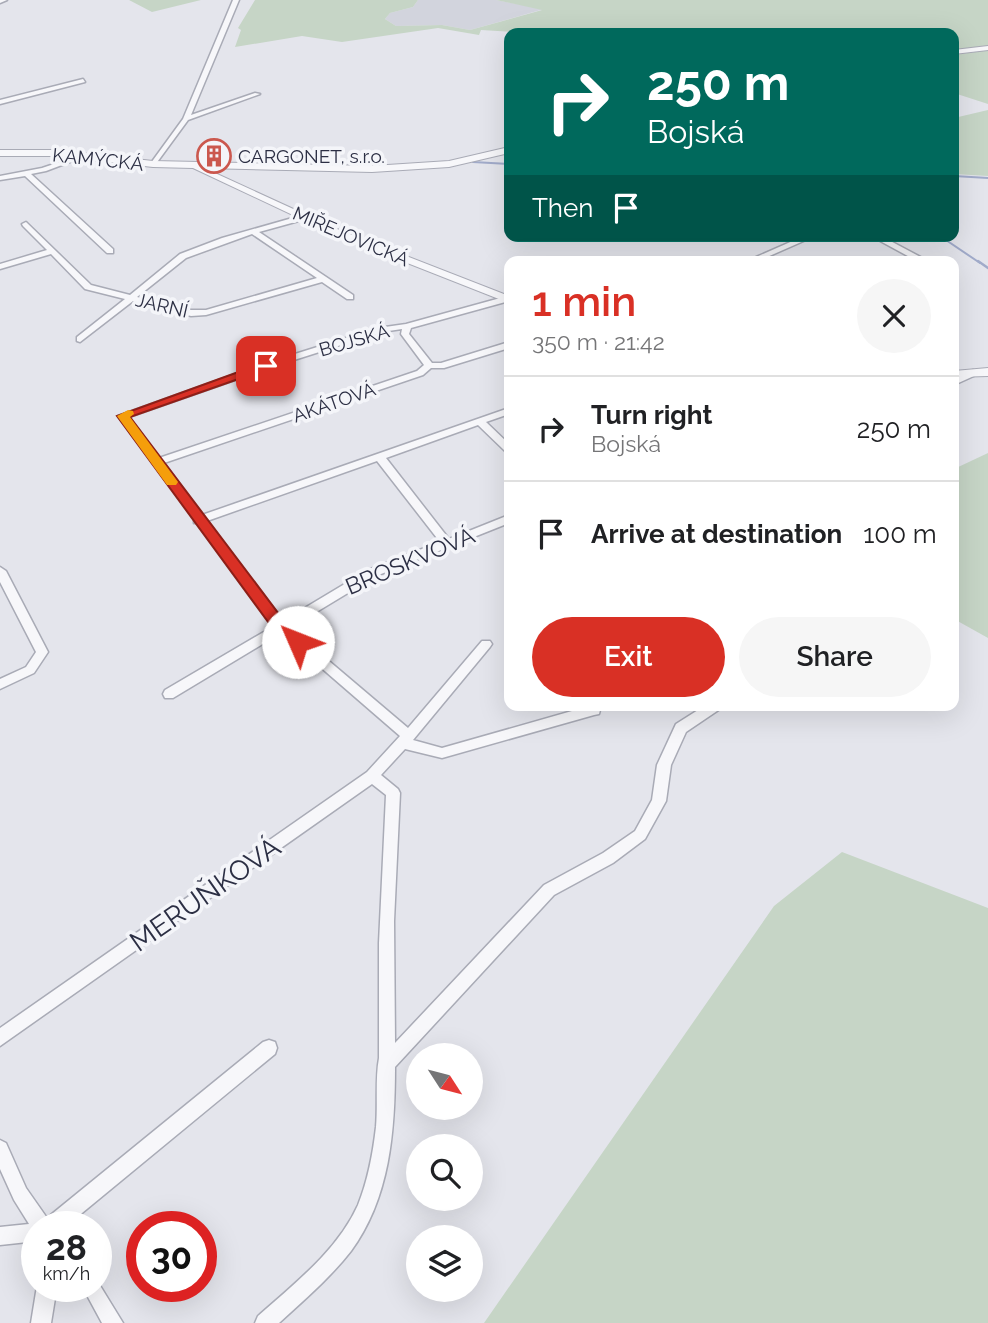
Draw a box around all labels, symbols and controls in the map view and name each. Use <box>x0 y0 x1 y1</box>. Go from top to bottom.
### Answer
text: 250 m <box>647 54 789 111</box>
icon: right <box>532 56 623 147</box>
text: Bojská <box>647 113 744 150</box>
building icon: CARGONET, s.r.o. <box>195 137 233 175</box>
street label: KAMÝCKÁ <box>51 143 145 175</box>
place label: CARGONET, s.r.o. <box>238 145 385 167</box>
icon: arrive <box>607 189 645 227</box>
text: Then <box>532 193 593 223</box>
street label: MIŘEJOVICKÁ <box>290 202 412 270</box>
text: 1 min <box>532 277 636 326</box>
button: close <box>857 279 931 353</box>
street label: JARNÍ <box>133 288 191 322</box>
street label: BOJSKÁ <box>316 319 392 361</box>
text: 350 m · 21:42 <box>532 328 665 355</box>
pin <box>236 336 296 396</box>
icon: arrive <box>247 347 285 385</box>
street label: AKÁTOVÁ <box>290 378 378 426</box>
text: Turn right <box>591 400 712 430</box>
icon: right <box>532 410 570 448</box>
text: 250 m <box>857 414 931 444</box>
text: Bojská <box>591 430 661 457</box>
icon: arrive <box>532 515 570 553</box>
text: Arrive at destination <box>591 519 842 549</box>
text: 100 m <box>863 519 937 549</box>
street label: BROSKVOVÁ <box>341 521 479 600</box>
position arrow <box>261 605 335 679</box>
button: Exit <box>532 617 725 697</box>
button: Share <box>739 617 931 697</box>
street label: MERUŇKOVÁ <box>124 830 287 958</box>
north arrow <box>406 1043 483 1120</box>
map controls <box>406 1043 483 1302</box>
button: search <box>406 1134 483 1211</box>
speed limit sign: 30 <box>126 1211 217 1302</box>
button: layers <box>406 1225 483 1302</box>
text: 28 <box>46 1227 87 1268</box>
text: km/h <box>43 1263 90 1284</box>

